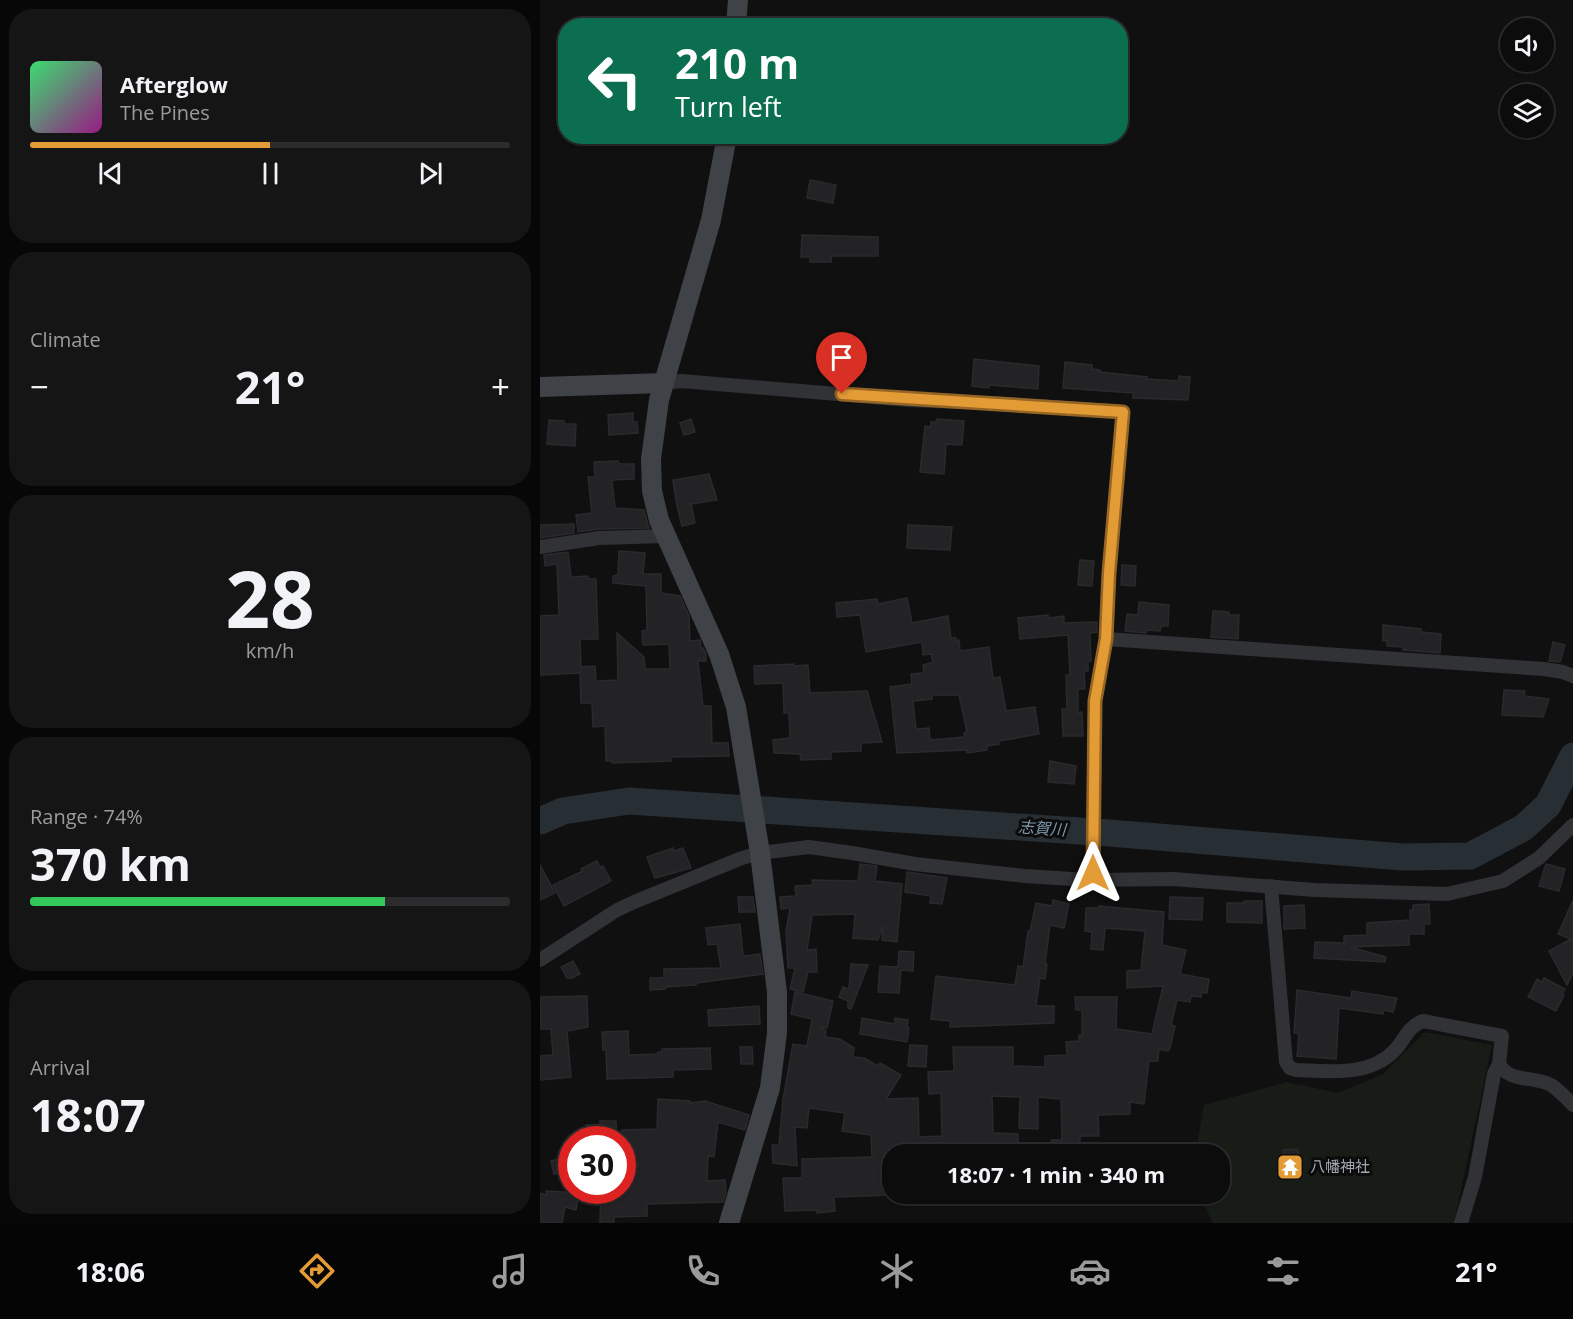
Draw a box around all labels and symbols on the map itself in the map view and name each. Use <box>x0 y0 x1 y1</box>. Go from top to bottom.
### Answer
pin <box>816 332 867 394</box>
water label: 志賀川 <box>1017 815 1069 841</box>
position arrow <box>1061 841 1125 905</box>
speed limit sign: 30 <box>558 1126 636 1204</box>
temple icon: 八幡神社 <box>1275 1152 1305 1182</box>
place label: 八幡神社 <box>1310 1156 1370 1176</box>

